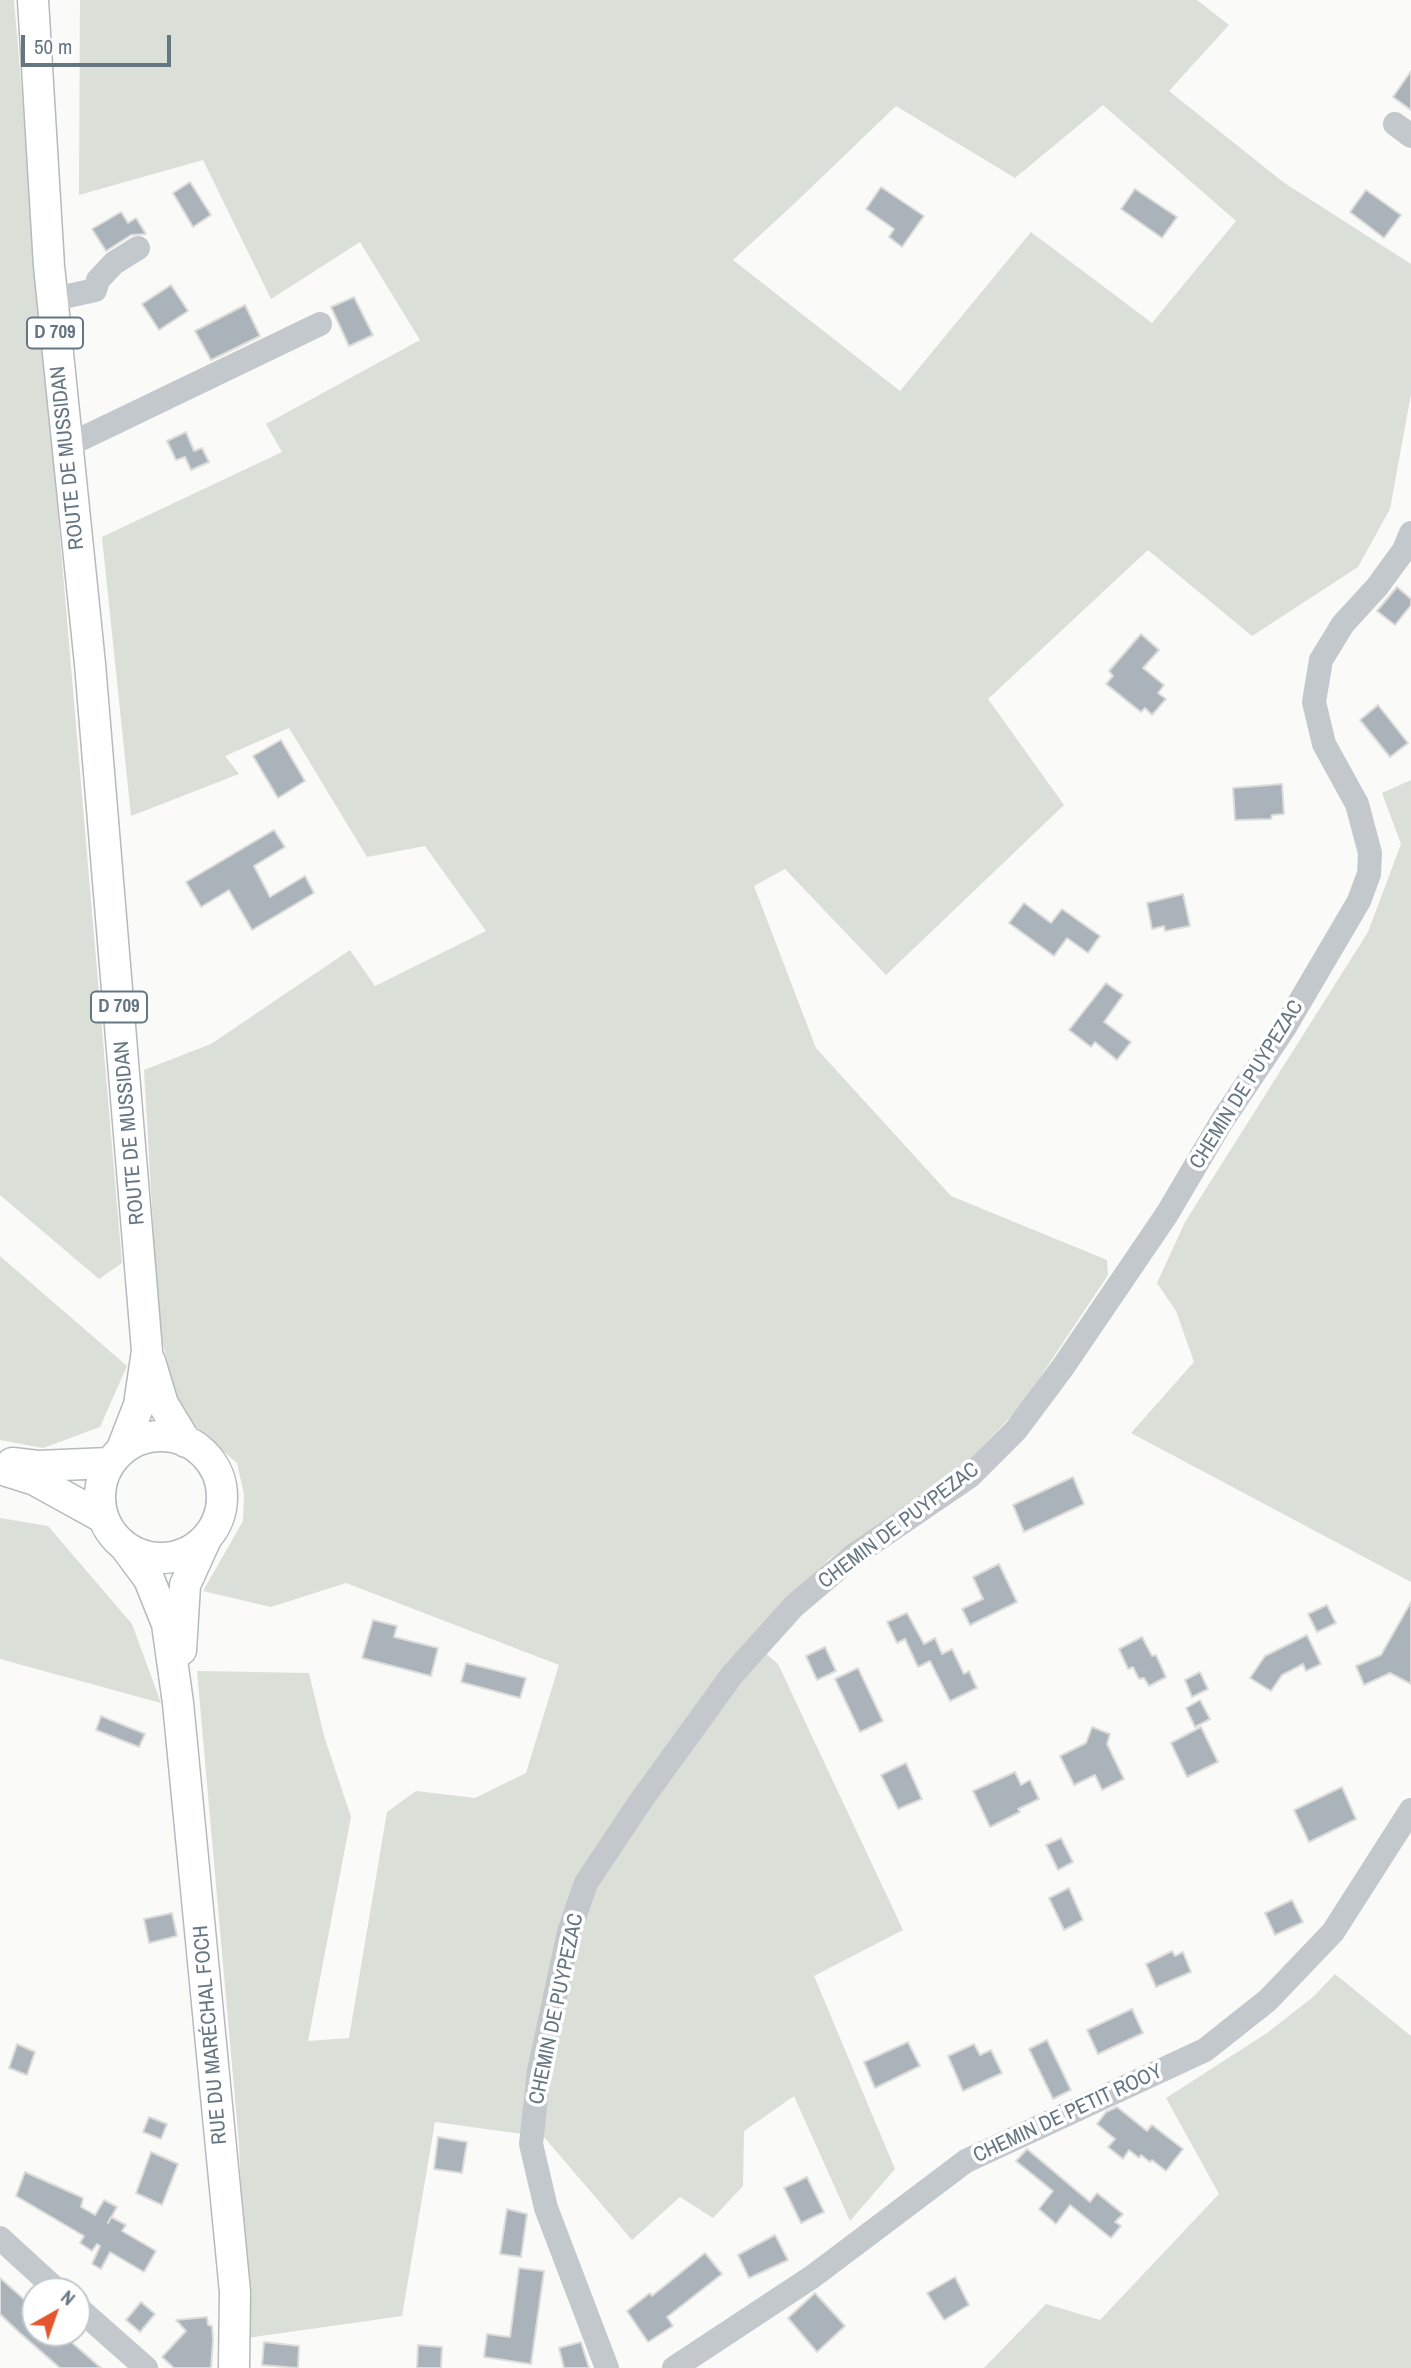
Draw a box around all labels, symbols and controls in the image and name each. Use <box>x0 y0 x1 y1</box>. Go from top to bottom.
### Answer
scale bar <box>24 21 175 65</box>
text: 50 m <box>34 32 72 61</box>
road number: D 709 <box>27 318 83 348</box>
street label: ROUTE DE MUSSIDAN <box>46 365 90 551</box>
road number: D 709 <box>91 992 147 1023</box>
street label: CHEMIN DE PUYPEZAC <box>1185 996 1309 1174</box>
street label: ROUTE DE MUSSIDAN <box>109 1040 151 1226</box>
street label: CHEMIN DE PUYPEZAC <box>814 1457 984 1595</box>
street label: CHEMIN DE PUYPEZAC <box>524 1911 590 2107</box>
street label: RUE DU MARÉCHAL FOCH <box>189 1924 233 2146</box>
street label: CHEMIN DE PETIT ROOY <box>969 2059 1167 2169</box>
north arrow <box>21 2277 91 2347</box>
text: N <box>56 2284 81 2311</box>

